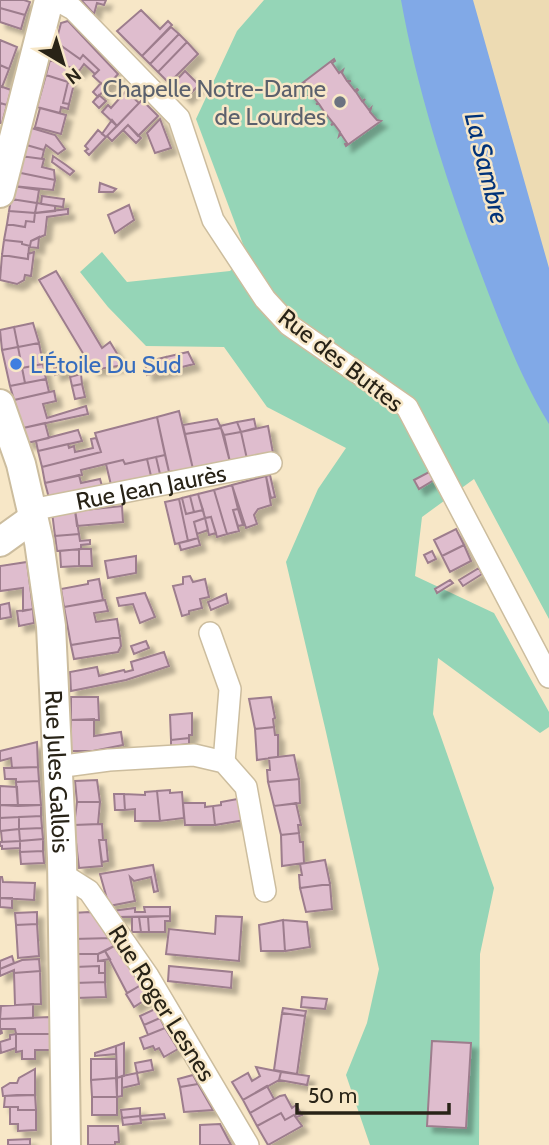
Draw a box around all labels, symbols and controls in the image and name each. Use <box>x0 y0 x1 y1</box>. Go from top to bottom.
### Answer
north arrow <box>28 28 98 98</box>
text: N <box>61 63 86 89</box>
place label: Chapelle Notre-Dame de Lourdes <box>103 74 326 131</box>
marker: Chapelle Notre-Dame de Lourdes <box>332 94 348 110</box>
water label: La Sambre <box>458 109 516 227</box>
street label: Rue des Buttes <box>273 302 409 418</box>
place label: L'Étoile Du Sud <box>30 350 182 379</box>
marker: L'Étoile Du Sud <box>8 356 24 372</box>
street label: Rue Jean Jaurès <box>73 458 228 515</box>
street label: Rue Jules Gallois <box>40 689 76 854</box>
street label: Rue Roger Lesnes <box>102 920 222 1086</box>
scale bar <box>297 1072 449 1116</box>
text: 50 m <box>308 1083 357 1108</box>

